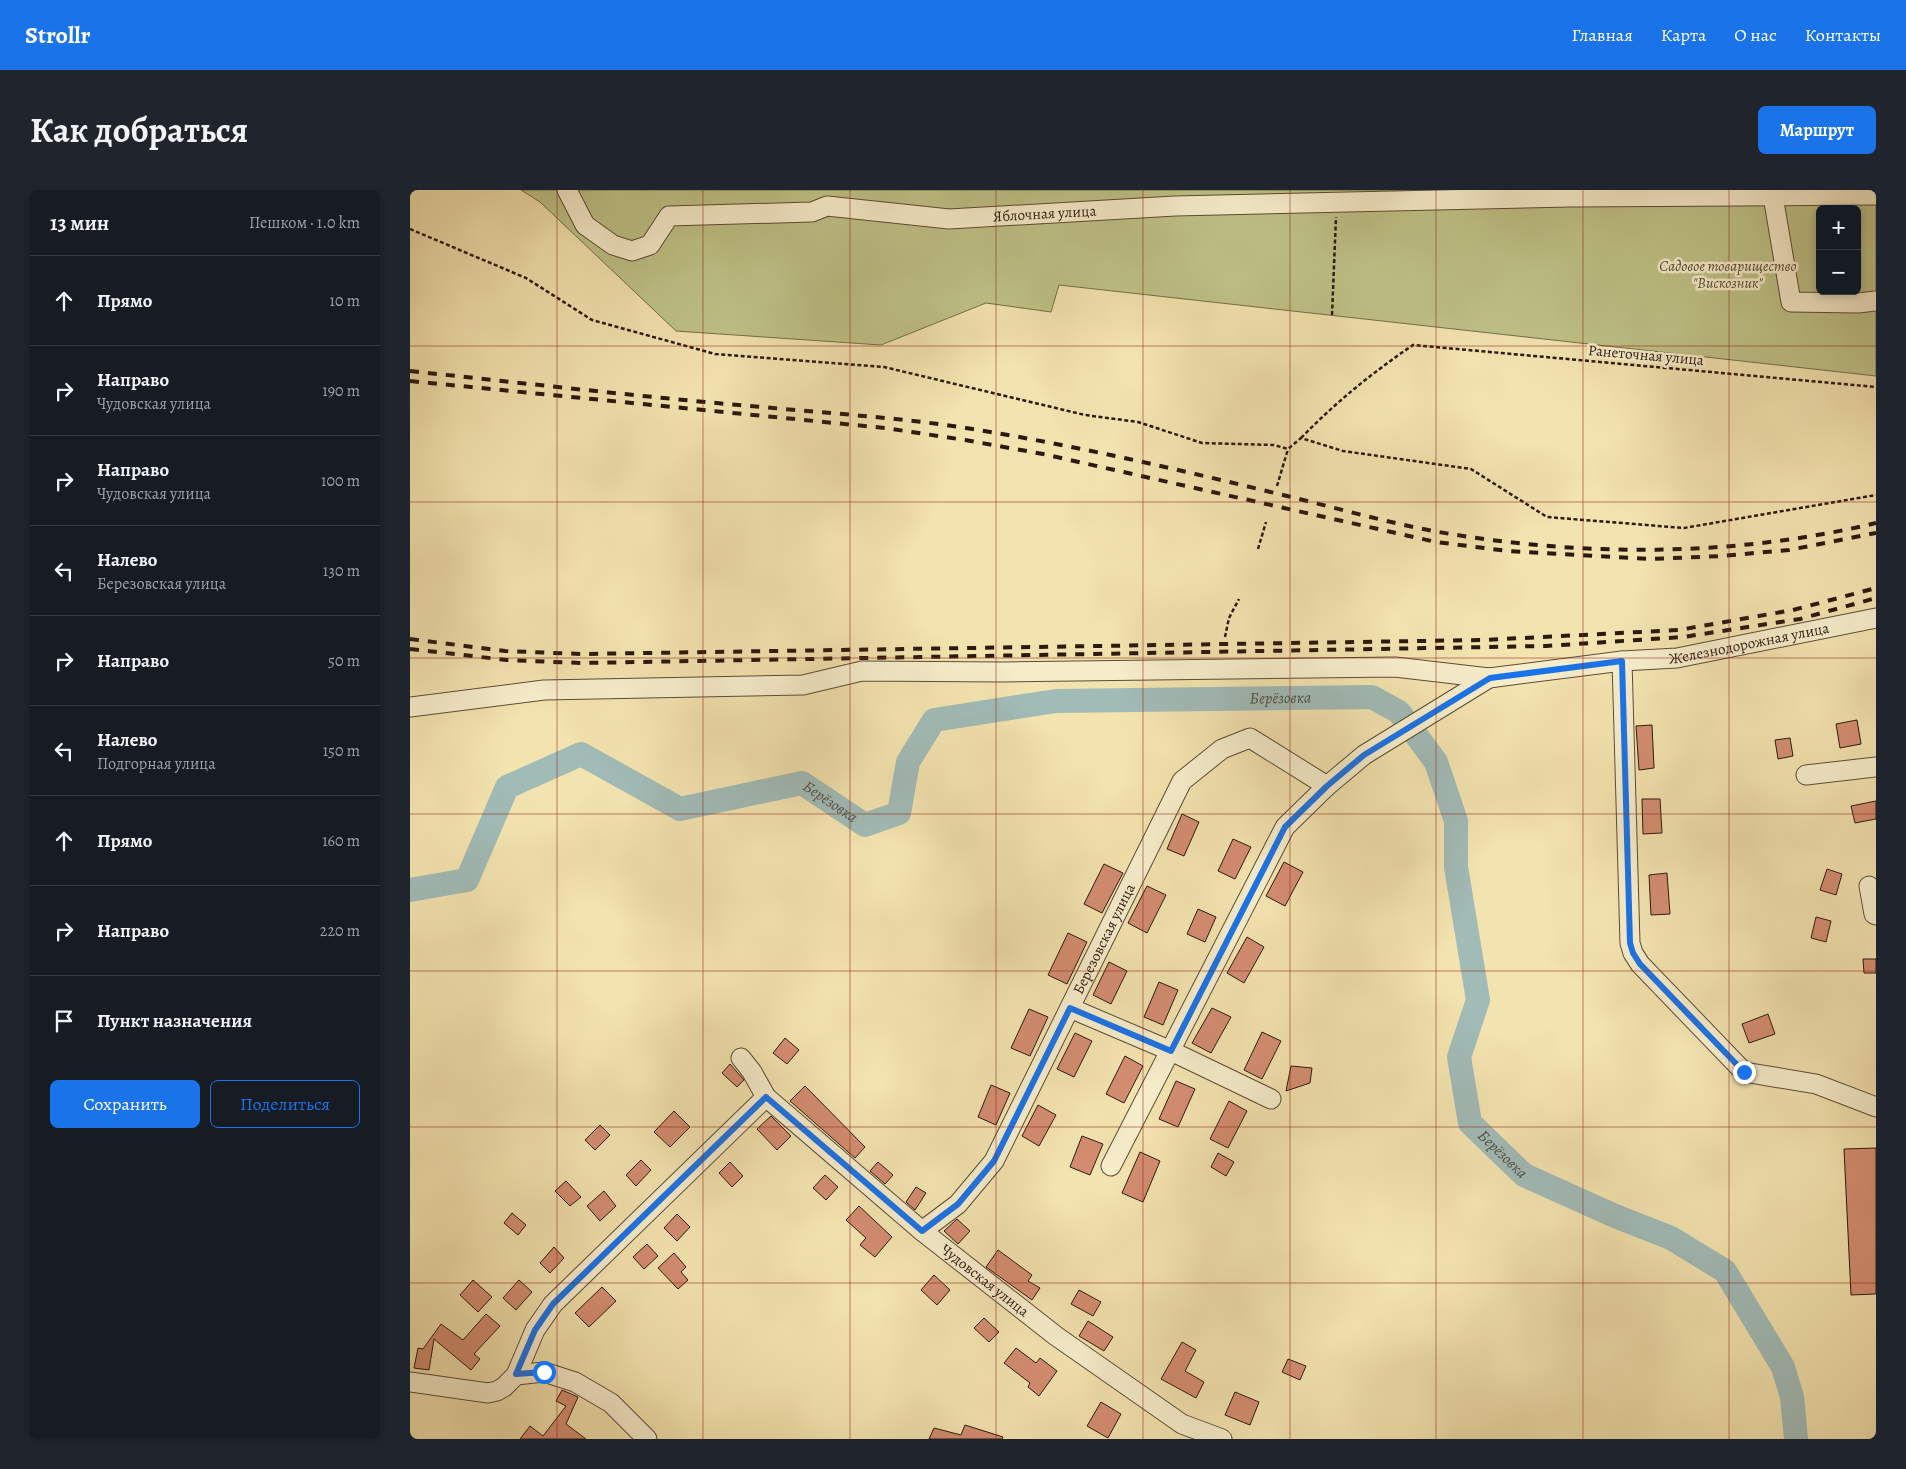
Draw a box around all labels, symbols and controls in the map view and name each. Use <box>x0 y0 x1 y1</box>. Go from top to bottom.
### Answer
text: Strollr <box>25 19 90 51</box>
text: Главная <box>1572 23 1633 47</box>
text: Карта <box>1661 23 1706 47</box>
text: О нас <box>1734 23 1777 47</box>
text: Контакты <box>1805 23 1881 47</box>
text: Как добраться <box>30 106 248 154</box>
button: Маршрут <box>1758 106 1876 154</box>
street label: Яблочная улица <box>992 201 1097 226</box>
map controls <box>1816 205 1861 295</box>
button: + <box>1816 205 1861 250</box>
text: 13 мин <box>50 209 109 237</box>
text: Пешком · 1.0 km <box>249 212 360 234</box>
button: − <box>1816 250 1861 295</box>
park label: Садовое товарищество "Вискозник" <box>1659 256 1797 293</box>
icon: ahead <box>50 287 78 315</box>
text: Прямо <box>97 288 152 314</box>
text: 10 m <box>330 290 360 312</box>
street label: Ранеточная улица <box>1587 340 1705 370</box>
text: Направо <box>97 367 169 393</box>
icon: right <box>50 377 78 405</box>
text: 190 m <box>322 380 360 402</box>
text: Чудовская улица <box>97 393 211 415</box>
text: Направо <box>97 457 169 483</box>
icon: right <box>50 467 78 495</box>
text: 100 m <box>321 470 360 492</box>
text: Чудовская улица <box>97 483 211 505</box>
text: Налево <box>97 547 157 573</box>
icon: left <box>50 557 78 585</box>
text: 130 m <box>323 560 360 582</box>
text: Березовская улица <box>97 573 226 595</box>
street label: Железнодорожная улица <box>1668 618 1831 668</box>
icon: right <box>50 647 78 675</box>
text: Направо <box>97 648 169 674</box>
text: 50 m <box>328 650 360 672</box>
water label: Берёзовка <box>1249 687 1311 710</box>
text: Налево <box>97 727 157 753</box>
icon: left <box>50 737 78 765</box>
text: 150 m <box>323 740 360 762</box>
text: Подгорная улица <box>97 753 216 775</box>
water label: Берёзовка <box>798 775 862 828</box>
icon: ahead <box>50 827 78 855</box>
text: Прямо <box>97 828 152 854</box>
text: 160 m <box>322 830 360 852</box>
street label: Березовская улица <box>1068 880 1140 998</box>
icon: right <box>50 917 78 945</box>
text: Направо <box>97 918 169 944</box>
text: 220 m <box>320 920 360 942</box>
icon: arrive <box>50 1007 78 1035</box>
text: Пункт назначения <box>97 1008 252 1034</box>
route end <box>1733 1061 1756 1084</box>
button: Сохранить <box>50 1080 200 1128</box>
button: Поделиться <box>210 1080 360 1128</box>
water label: Берёзовка <box>1473 1125 1532 1184</box>
street label: Чудовская улица <box>937 1239 1033 1321</box>
route start <box>533 1361 556 1384</box>

